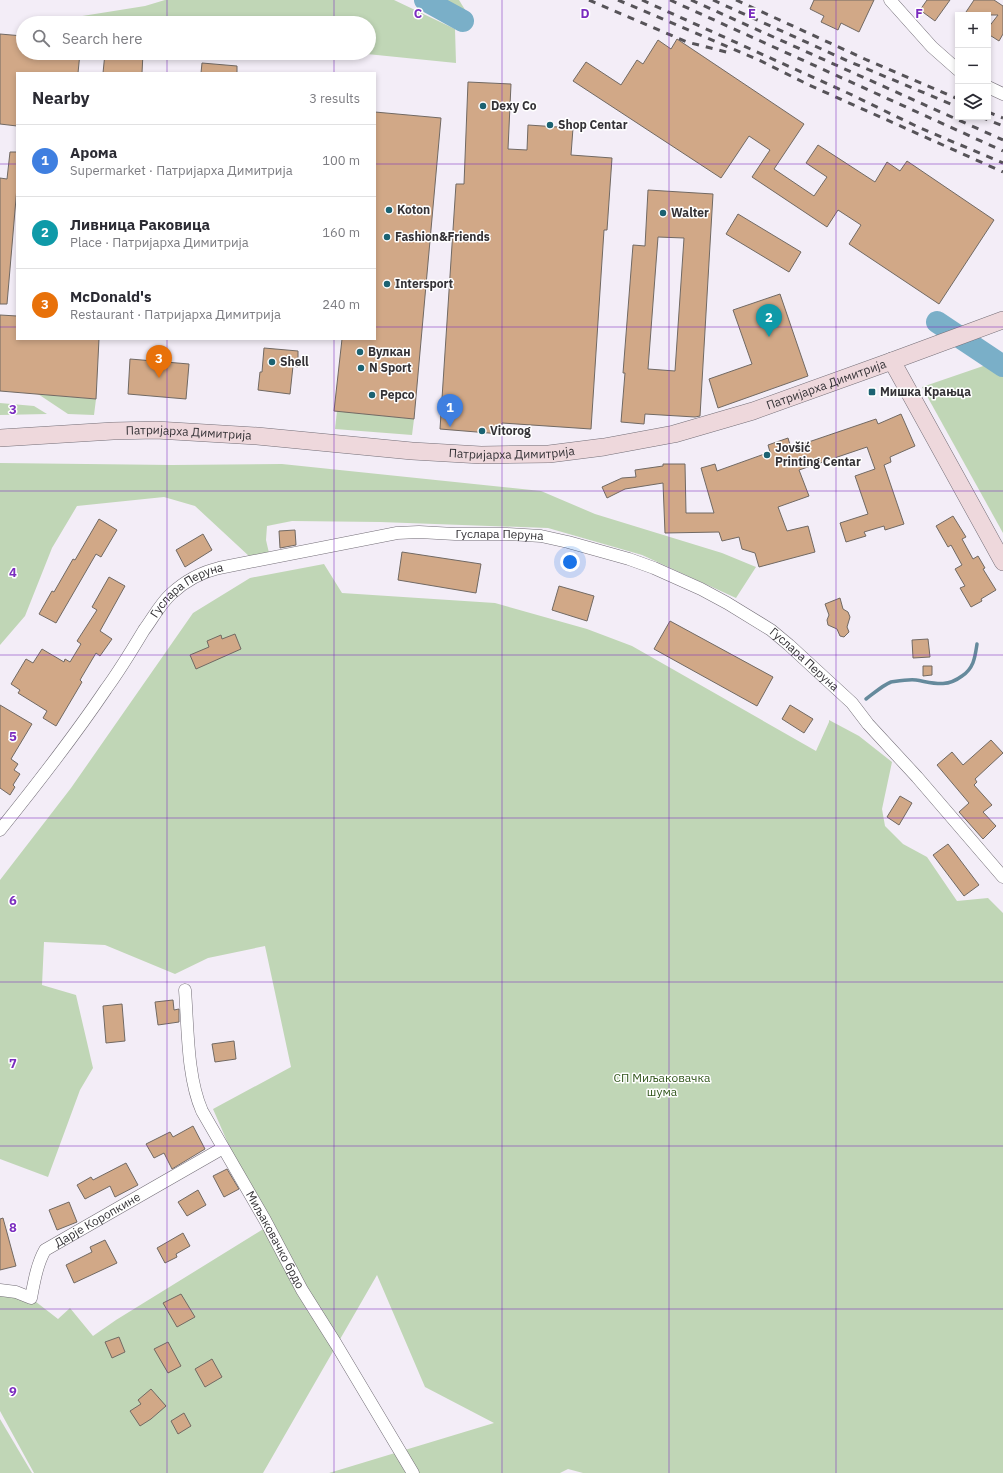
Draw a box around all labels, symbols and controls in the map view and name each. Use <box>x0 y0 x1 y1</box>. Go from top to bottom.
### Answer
text: C <box>414 5 423 22</box>
text: D <box>580 5 590 22</box>
text: E <box>748 5 756 22</box>
text: F <box>915 5 923 22</box>
map controls <box>955 12 991 120</box>
button: + <box>955 12 991 48</box>
search box <box>16 16 376 60</box>
icon: search <box>30 27 52 49</box>
text: Search here <box>62 29 142 48</box>
button: − <box>955 48 991 84</box>
button: layers <box>955 84 991 120</box>
text: Nearby <box>32 87 90 109</box>
text: 3 results <box>309 90 360 107</box>
place label: Dexy Co <box>491 98 537 113</box>
marker: Dexy Co <box>478 101 488 111</box>
place label: Shop Centar <box>558 117 628 132</box>
marker: Shop Centar <box>545 120 555 130</box>
text: Арома <box>70 143 117 162</box>
text: 1 <box>41 152 49 169</box>
text: 100 m <box>322 152 360 169</box>
text: Supermarket · Патријарха Димитрија <box>70 162 293 179</box>
place label: Koton <box>397 202 430 217</box>
marker: Koton <box>384 205 394 215</box>
place label: Walter <box>671 205 709 220</box>
marker: Walter <box>658 208 668 218</box>
text: Ливница Раковица <box>70 215 210 234</box>
text: 2 <box>41 224 49 241</box>
text: 160 m <box>322 224 360 241</box>
place label: Fashion&Friends <box>395 229 490 244</box>
marker: Fashion&Friends <box>382 232 392 242</box>
text: Place · Патријарха Димитрија <box>70 234 249 251</box>
place label: Intersport <box>395 276 453 291</box>
marker: Intersport <box>382 279 392 289</box>
text: McDonald's <box>70 287 152 306</box>
text: 3 <box>41 296 49 313</box>
text: 240 m <box>322 296 360 313</box>
pin: 2 <box>756 304 782 337</box>
text: Restaurant · Патријарха Димитрија <box>70 306 281 323</box>
place label: Вулкан <box>368 344 411 359</box>
pin: 3 <box>146 345 172 378</box>
marker: Вулкан <box>355 347 365 357</box>
place label: Shell <box>280 354 309 369</box>
street label: Патријарха Димитрија <box>764 356 889 413</box>
marker: Shell <box>267 357 277 367</box>
place label: N Sport <box>369 360 412 375</box>
marker: N Sport <box>356 363 366 373</box>
place label: Мишка Крањца <box>880 384 971 399</box>
place label: Pepco <box>380 387 415 402</box>
marker: Мишка Крањца <box>867 387 877 397</box>
marker: Pepco <box>367 390 377 400</box>
pin: 1 <box>437 394 463 427</box>
text: 3 <box>9 401 17 418</box>
street label: Патријарха Димитрија <box>126 422 253 443</box>
place label: Vitorog <box>490 423 531 438</box>
marker: Vitorog <box>477 426 487 436</box>
place label: Jovšić Printing Centar <box>775 440 861 469</box>
street label: Патријарха Димитрија <box>448 443 576 462</box>
marker: Jovšić Printing Centar <box>762 450 772 460</box>
street label: Гуслара Перуна <box>456 526 545 543</box>
your location <box>560 552 580 572</box>
street label: Гуслара Перуна <box>147 559 225 620</box>
text: 4 <box>9 564 17 581</box>
street label: Гуслара Перуна <box>767 624 843 695</box>
text: 5 <box>9 728 17 745</box>
text: 6 <box>9 892 17 909</box>
text: 7 <box>9 1055 17 1072</box>
park label: СП Миљаковачка шума <box>614 1070 711 1099</box>
street label: Миљаковачко брдо <box>243 1188 308 1291</box>
street label: Дарје Коропкине <box>52 1189 143 1250</box>
text: 8 <box>9 1219 17 1236</box>
text: 9 <box>9 1383 17 1400</box>

